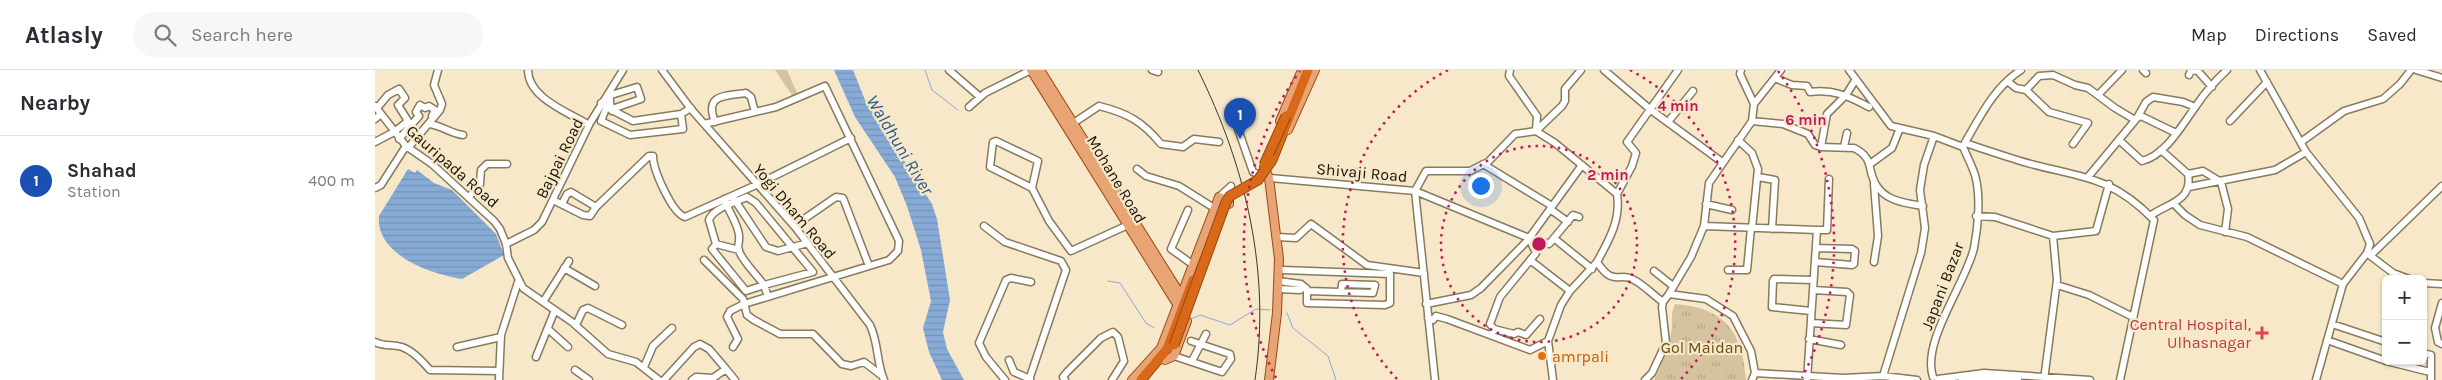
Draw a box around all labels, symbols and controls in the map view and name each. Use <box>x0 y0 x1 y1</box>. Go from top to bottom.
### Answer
search box <box>133 12 483 57</box>
text: Atlasly <box>25 21 103 49</box>
icon: search <box>151 21 179 49</box>
text: Search here <box>191 24 293 46</box>
text: Map <box>2191 24 2227 46</box>
text: Directions <box>2255 24 2339 46</box>
text: Saved <box>2367 24 2417 46</box>
text: Nearby <box>20 91 90 115</box>
water label: Waldhuni River <box>862 91 939 200</box>
text: 4 min <box>1657 97 1699 115</box>
pin: 1 <box>1224 98 1256 139</box>
text: 6 min <box>1785 111 1827 129</box>
street label: Bajpai Road <box>532 115 587 202</box>
street label: Gauripada Road <box>403 121 503 212</box>
street label: Mohane Road <box>1083 132 1150 227</box>
street label: Shivaji Road <box>1316 159 1408 186</box>
text: Shahad <box>67 160 137 182</box>
street label: Yogi Dham Road <box>749 160 840 263</box>
text: 2 min <box>1587 166 1629 184</box>
text: 1 <box>33 171 39 190</box>
text: 400 m <box>308 171 355 190</box>
your location <box>1468 173 1494 199</box>
text: Station <box>67 182 121 201</box>
centre of rings <box>1530 235 1548 253</box>
street label: Japani Bazar <box>1917 239 1968 333</box>
map controls <box>2382 275 2427 365</box>
button: + <box>2382 275 2427 320</box>
place label: Central Hospital, Ulhasnagar <box>2130 315 2251 352</box>
button: − <box>2382 320 2427 365</box>
marker: Central Hospital, Ulhasnagar <box>2255 326 2269 340</box>
park label: Gol Maidan <box>1661 338 1743 357</box>
place label: amrpali <box>1552 347 1609 366</box>
marker: amrpali <box>1536 350 1548 362</box>

